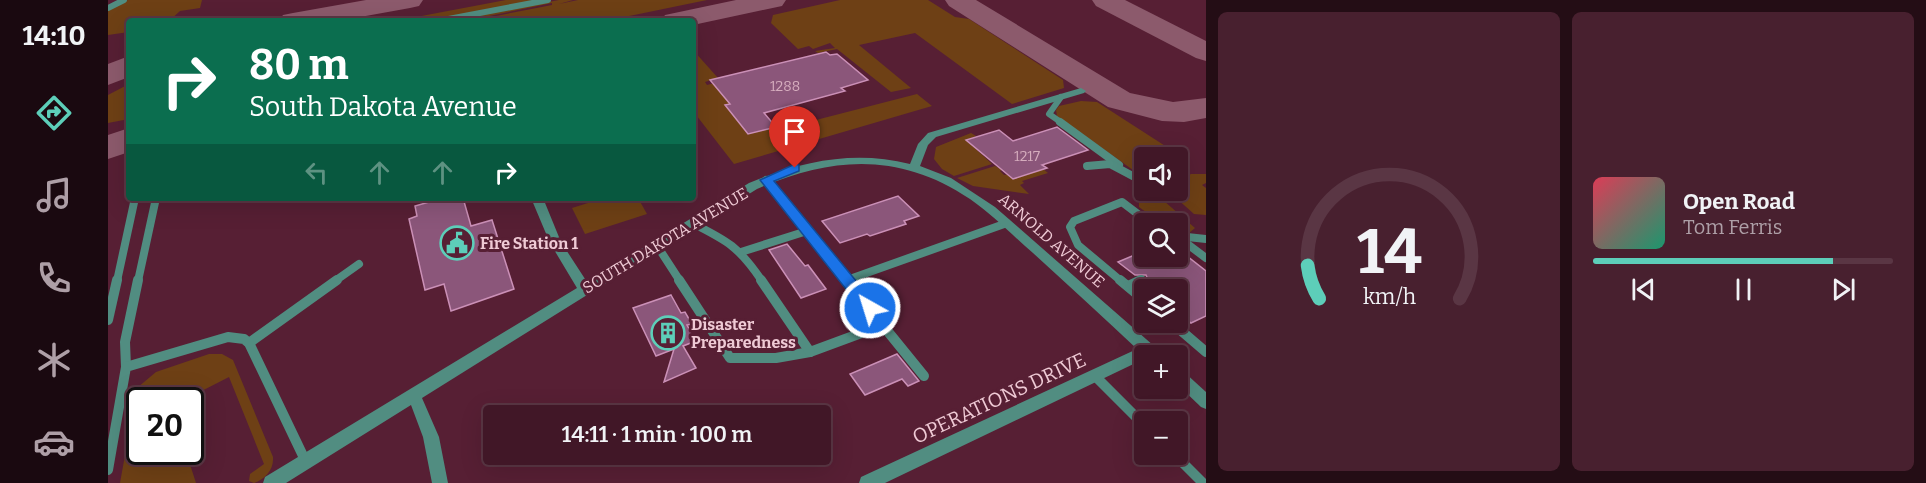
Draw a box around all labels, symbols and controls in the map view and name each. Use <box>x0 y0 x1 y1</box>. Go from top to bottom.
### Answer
text: 14:10 <box>22 20 86 52</box>
text: 80 m <box>249 40 349 90</box>
icon: right <box>150 42 228 120</box>
house number: 1288 <box>770 78 800 95</box>
text: South Dakota Avenue <box>249 91 517 123</box>
icon: directions <box>33 92 75 134</box>
pin <box>769 106 820 168</box>
icon: arrive <box>778 115 811 148</box>
map controls <box>1134 147 1188 465</box>
button: sound <box>1134 147 1188 201</box>
house number: 1217 <box>1014 148 1040 165</box>
icon: left <box>300 156 333 189</box>
icon: ahead <box>363 156 396 189</box>
icon: ahead <box>426 156 459 189</box>
icon: right <box>489 156 522 189</box>
icon: music <box>33 174 75 216</box>
street label: SOUTH DAKOTA AVENUE <box>579 183 751 297</box>
text: Open Road <box>1683 188 1795 215</box>
street label: ARNOLD AVENUE <box>995 189 1109 292</box>
button: search <box>1134 213 1188 267</box>
text: 14 <box>1357 215 1421 290</box>
text: Tom Ferris <box>1683 215 1782 239</box>
public building icon: Fire Station 1 <box>439 225 475 261</box>
place label: Fire Station 1 <box>480 234 578 253</box>
icon: phone <box>33 257 75 299</box>
icon: previous <box>1627 273 1660 306</box>
icon: pause <box>1727 273 1760 306</box>
icon: next <box>1827 273 1860 306</box>
position arrow <box>838 276 902 340</box>
button: layers <box>1134 279 1188 333</box>
text: km/h <box>1362 284 1416 310</box>
building icon: Disaster Preparedness <box>650 315 686 351</box>
place label: Disaster Preparedness <box>691 315 796 352</box>
icon: climate <box>33 339 75 381</box>
button: + <box>1134 345 1188 399</box>
street label: OPERATIONS DRIVE <box>908 347 1090 449</box>
speed limit sign: 20 <box>126 387 204 465</box>
button: − <box>1134 411 1188 465</box>
icon: car <box>33 421 75 463</box>
text: 14:11 · 1 min · 100 m <box>562 421 752 448</box>

